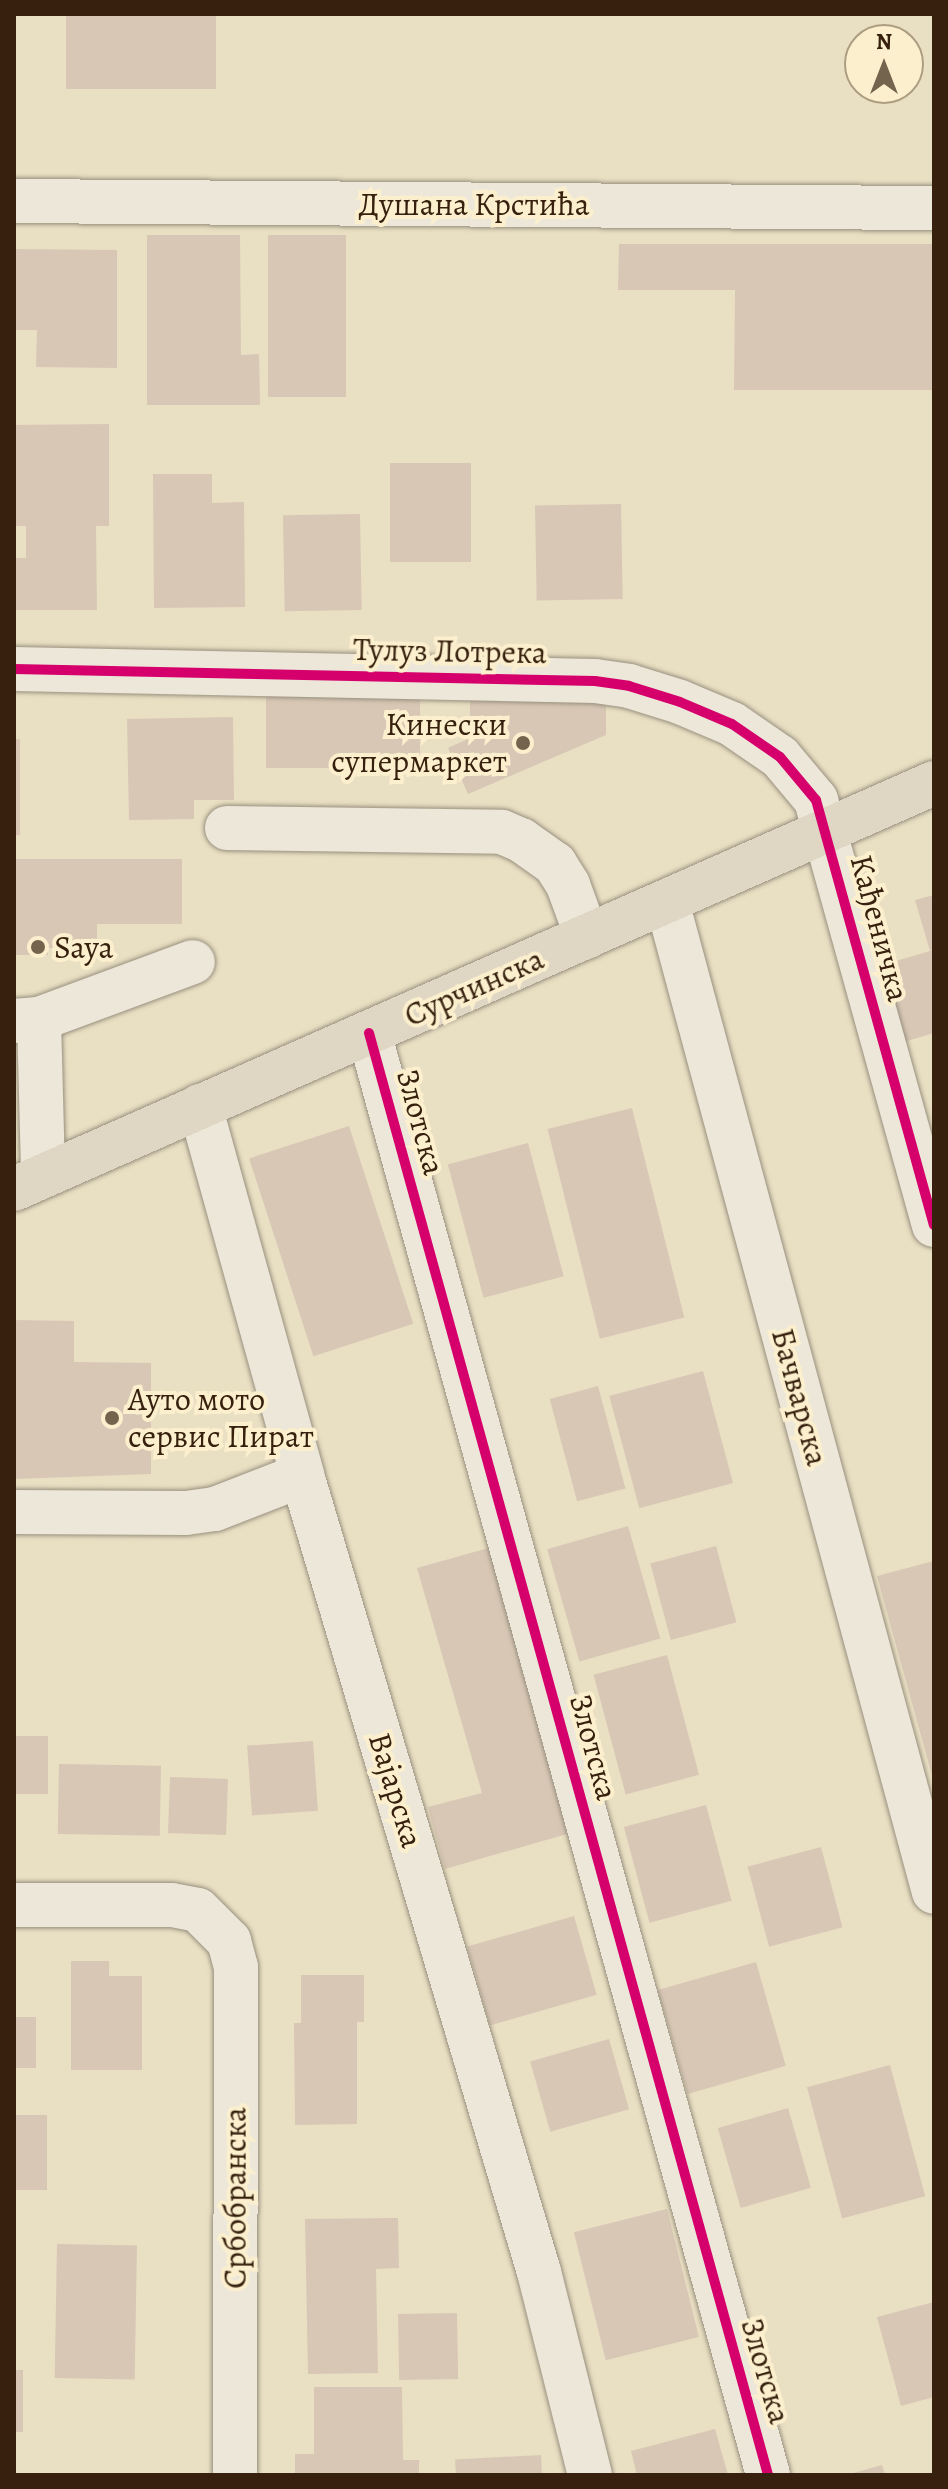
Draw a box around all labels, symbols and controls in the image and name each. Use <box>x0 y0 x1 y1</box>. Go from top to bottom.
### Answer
north arrow <box>844 24 924 104</box>
text: N <box>876 27 892 57</box>
street label: Душана Крстића <box>359 185 589 223</box>
street label: Тулуз Лотрека <box>353 630 547 672</box>
place label: Кинески супермаркет <box>331 706 507 781</box>
marker: Кинески супермаркет <box>514 734 532 752</box>
street label: Кађеничка <box>842 851 918 1005</box>
place label: Saya <box>54 928 113 966</box>
marker: Saya <box>29 938 47 956</box>
street label: Сурчинска <box>398 939 550 1035</box>
street label: Злотска <box>389 1065 453 1179</box>
street label: Бачварска <box>763 1324 837 1470</box>
place label: Ауто мото сервис Пират <box>128 1381 314 1456</box>
marker: Ауто мото сервис Пират <box>103 1409 121 1427</box>
street label: Злотска <box>562 1690 626 1804</box>
street label: Вајарска <box>360 1728 432 1852</box>
street label: Србобранска <box>216 2107 254 2289</box>
street label: Злотска <box>733 2314 799 2428</box>

